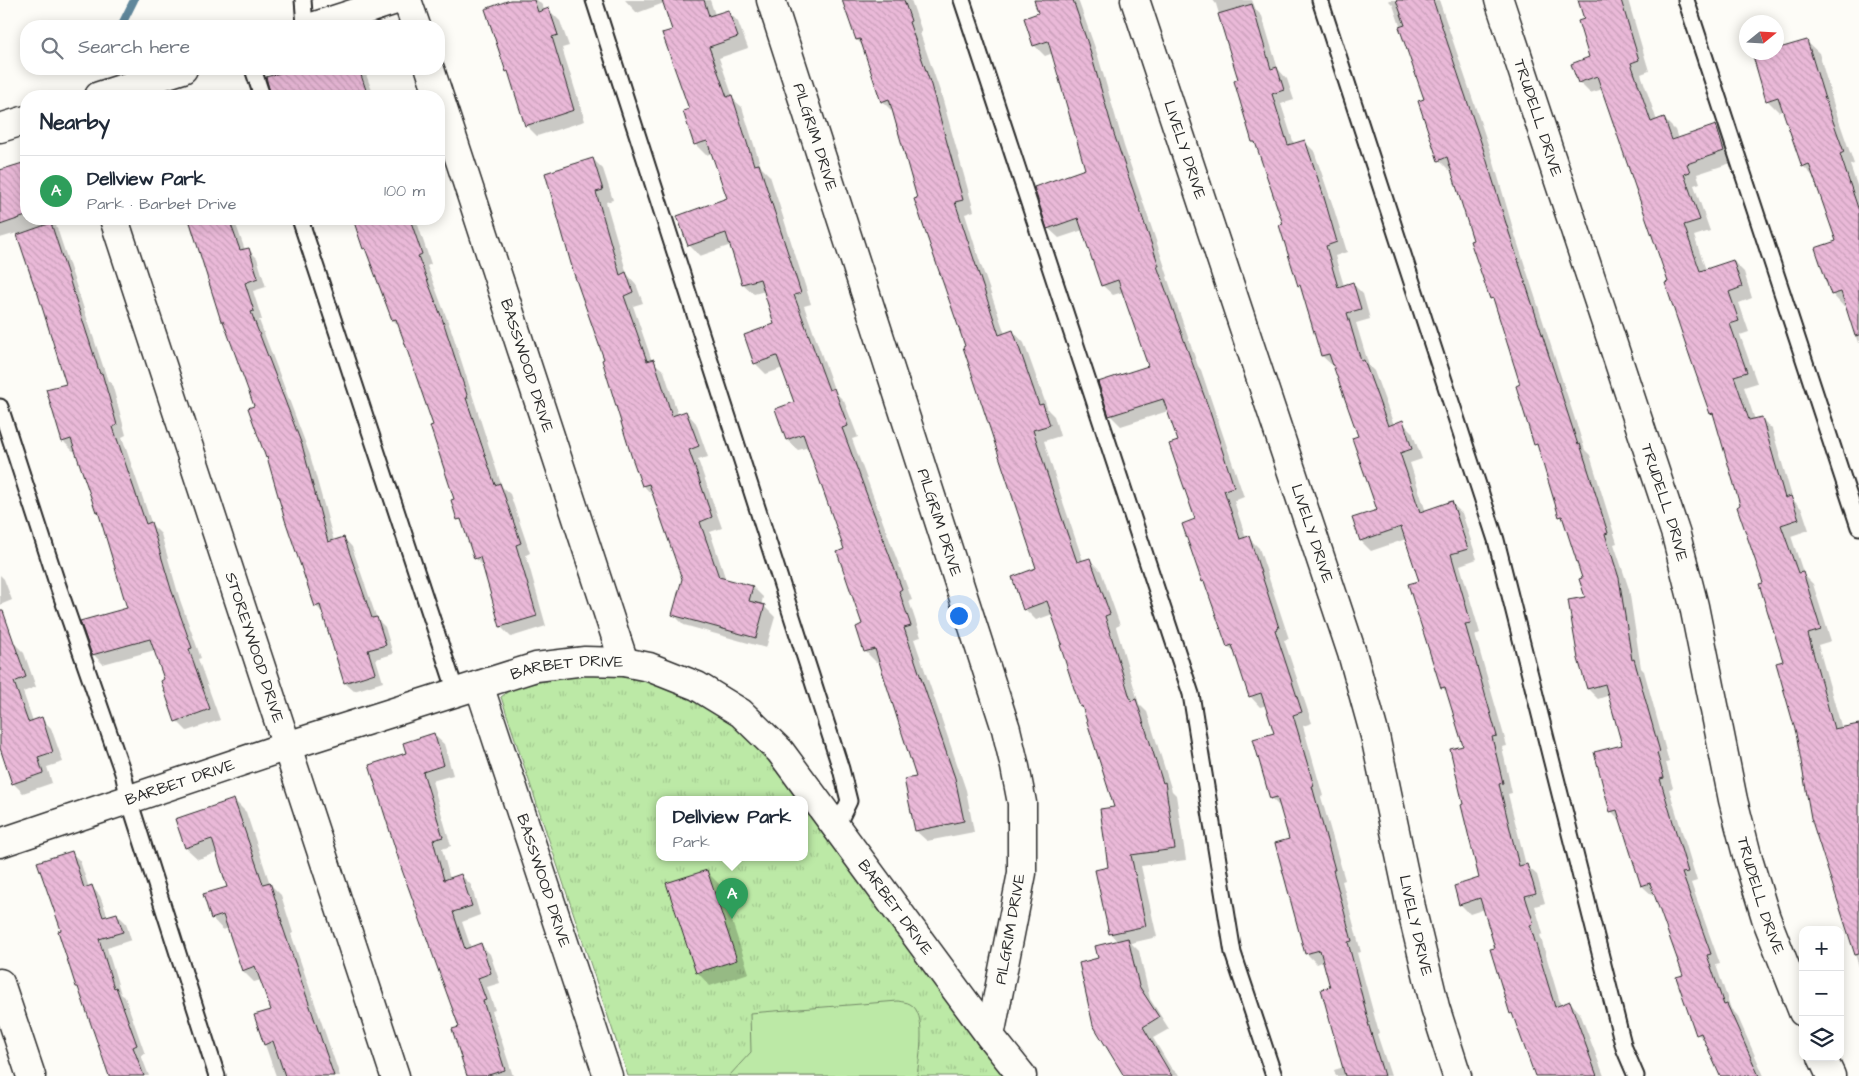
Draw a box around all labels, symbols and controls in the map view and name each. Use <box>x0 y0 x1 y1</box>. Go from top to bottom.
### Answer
north arrow <box>1739 15 1784 60</box>
search box <box>20 20 445 75</box>
icon: search <box>38 34 66 62</box>
text: Search here <box>78 34 190 61</box>
street label: TRUDELL DRIVE <box>1508 56 1568 180</box>
street label: PILGRIM DRIVE <box>788 80 843 194</box>
street label: LIVELY DRIVE <box>1158 98 1212 203</box>
text: Nearby <box>40 108 110 137</box>
text: Dellview Park <box>87 166 206 193</box>
text: A <box>51 180 61 202</box>
text: 100 m <box>384 180 425 202</box>
text: Park · Barbet Drive <box>87 193 237 215</box>
street label: BASSWOOD DRIVE <box>495 296 559 436</box>
street label: TRUDELL DRIVE <box>1635 441 1693 564</box>
street label: PILGRIM DRIVE <box>912 466 967 580</box>
street label: LIVELY DRIVE <box>1286 481 1339 586</box>
street label: STOREYWOOD DRIVE <box>220 569 290 726</box>
your location <box>946 603 972 629</box>
street label: BARBET DRIVE <box>508 649 624 685</box>
street label: BARBET DRIVE <box>122 753 238 811</box>
popup <box>656 796 808 861</box>
text: Dellview Park <box>673 804 791 831</box>
street label: BASSWOOD DRIVE <box>511 811 576 951</box>
text: Park <box>673 831 710 853</box>
street label: TRUDELL DRIVE <box>1732 834 1790 958</box>
street label: BARBET DRIVE <box>853 855 938 960</box>
street label: PILGRIM DRIVE <box>989 871 1031 986</box>
street label: LIVELY DRIVE <box>1394 873 1438 979</box>
pin: A <box>716 878 748 919</box>
map controls <box>1799 926 1844 1061</box>
button: + <box>1799 926 1844 971</box>
button: − <box>1799 971 1844 1016</box>
button: layers <box>1799 1016 1844 1061</box>

